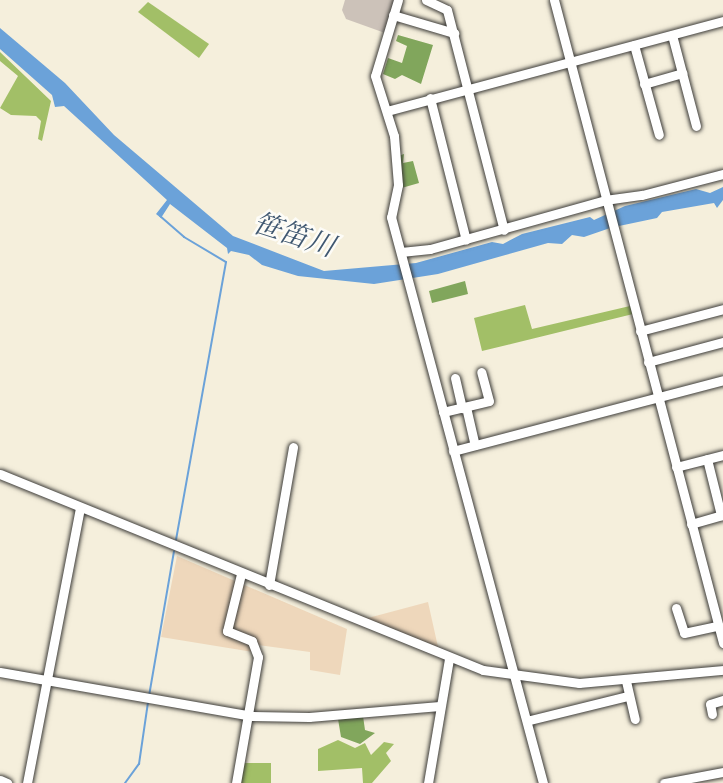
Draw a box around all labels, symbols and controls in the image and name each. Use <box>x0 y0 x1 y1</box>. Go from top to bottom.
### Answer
water label: 笹笛川 <box>248 208 338 266</box>

